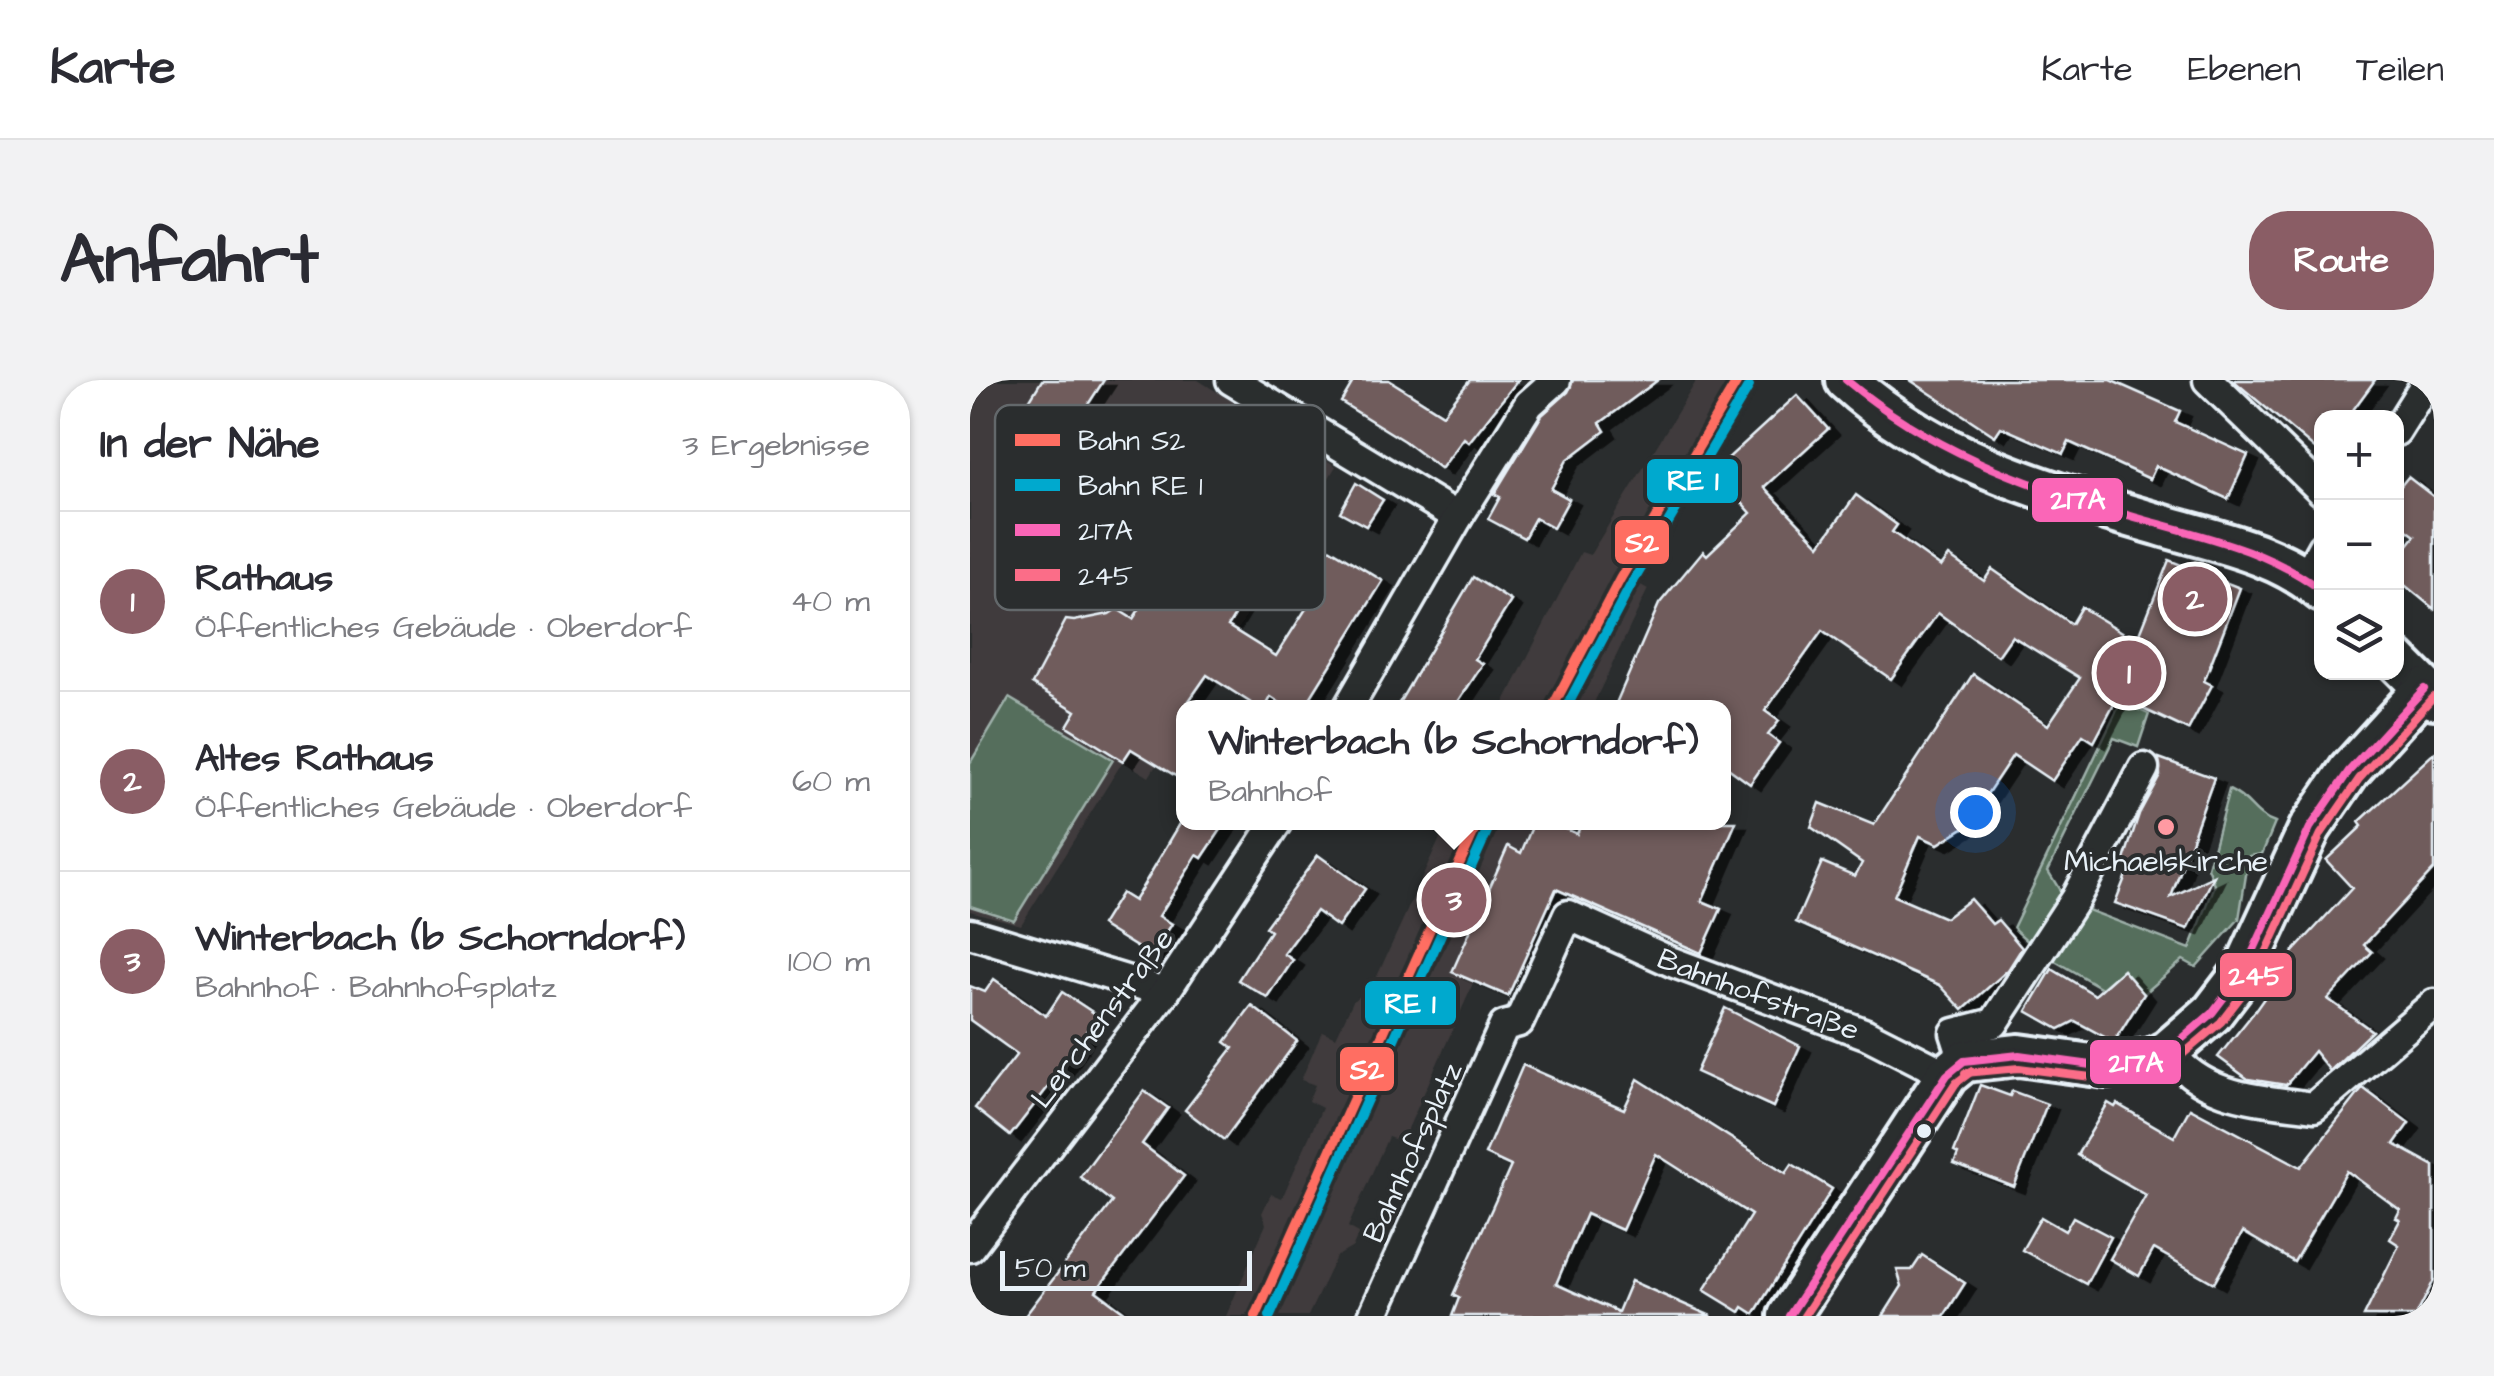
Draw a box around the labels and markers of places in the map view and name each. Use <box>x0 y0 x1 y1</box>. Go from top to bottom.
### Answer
pin: 2 <box>2162 562 2228 636</box>
pin: 1 <box>2096 636 2162 710</box>
marker: Michaelskirche <box>2155 816 2177 838</box>
place label: Michaelskirche <box>2064 841 2268 883</box>
pin: 3 <box>1422 862 1486 938</box>
unlabelled marker <box>1914 1121 1934 1141</box>

